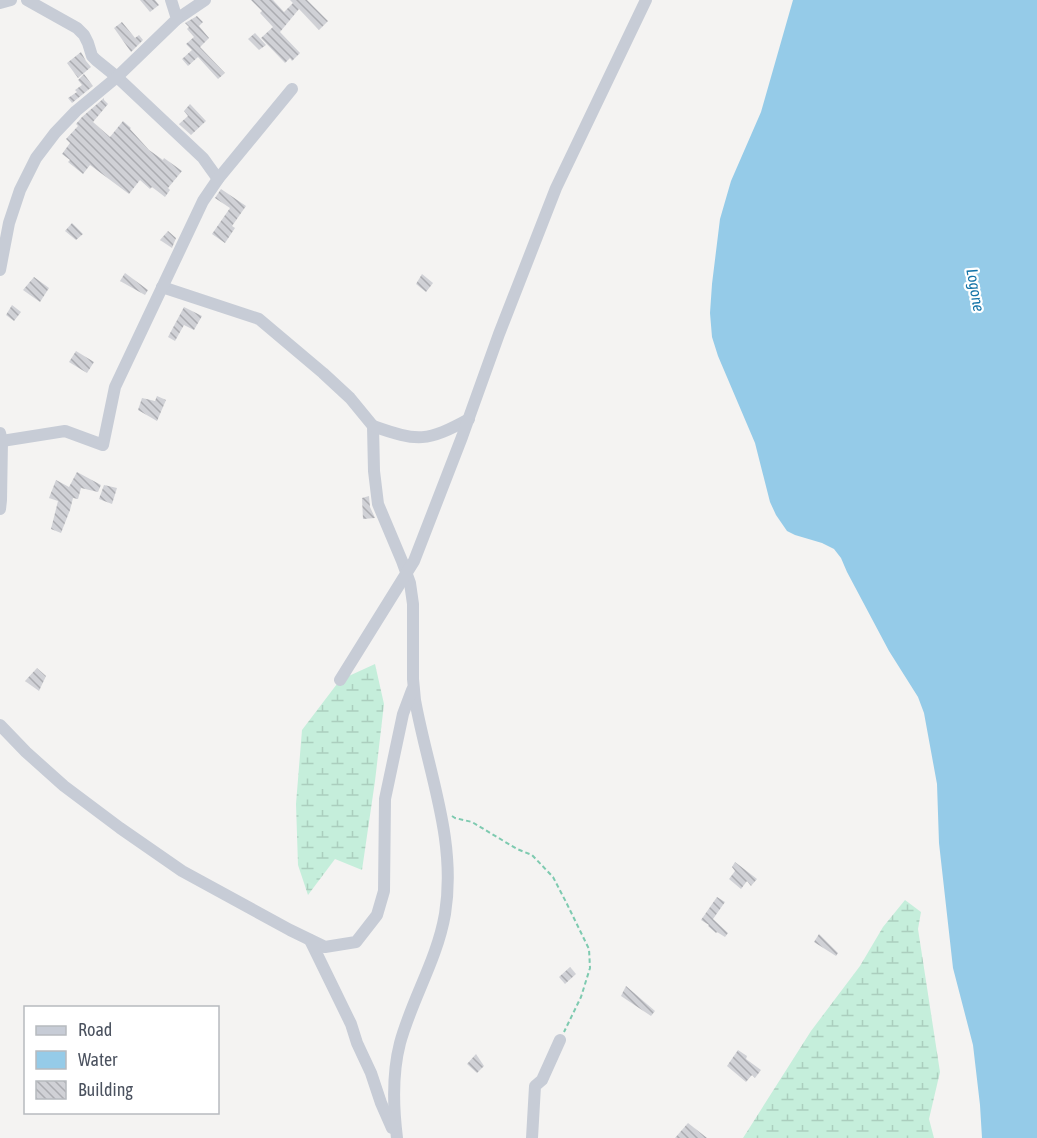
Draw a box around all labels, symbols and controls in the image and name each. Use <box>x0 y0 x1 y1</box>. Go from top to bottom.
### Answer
water label: Logone <box>962 267 989 313</box>
legend <box>24 1006 219 1114</box>
text: Road <box>78 1019 112 1040</box>
text: Water <box>78 1049 118 1070</box>
text: Building <box>78 1079 133 1100</box>

